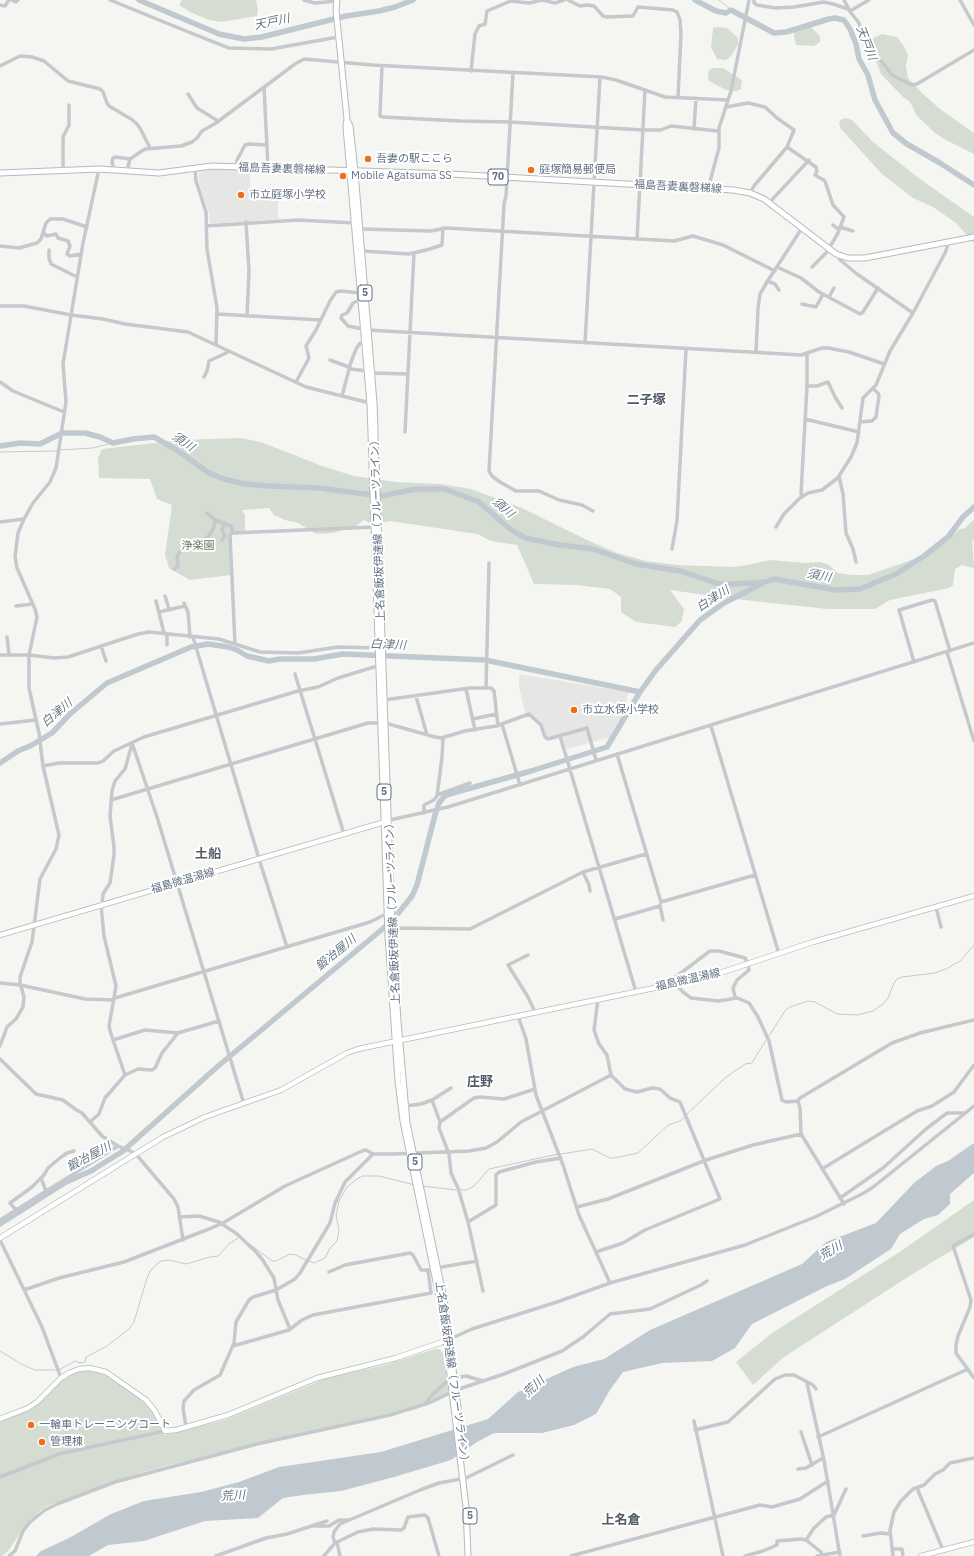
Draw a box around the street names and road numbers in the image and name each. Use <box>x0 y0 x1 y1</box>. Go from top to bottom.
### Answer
street label: 福島吾妻裏磐梯線 <box>238 161 326 177</box>
road number: 70 <box>488 169 508 185</box>
street label: 福島吾妻裏磐梯線 <box>634 178 722 196</box>
road number: 5 <box>358 285 372 301</box>
street label: 上名倉飯坂伊達線（フルーツライン） <box>368 434 388 622</box>
road number: 5 <box>377 784 391 800</box>
street label: 上名倉飯坂伊達線（フルーツライン） <box>383 817 403 1005</box>
street label: 福島微温湯線 <box>149 866 217 896</box>
street label: 福島微温湯線 <box>654 966 722 994</box>
road number: 5 <box>408 1154 422 1170</box>
street label: 上名倉飯坂伊達線（フルーツライン） <box>432 1280 472 1468</box>
road number: 5 <box>463 1508 477 1524</box>

